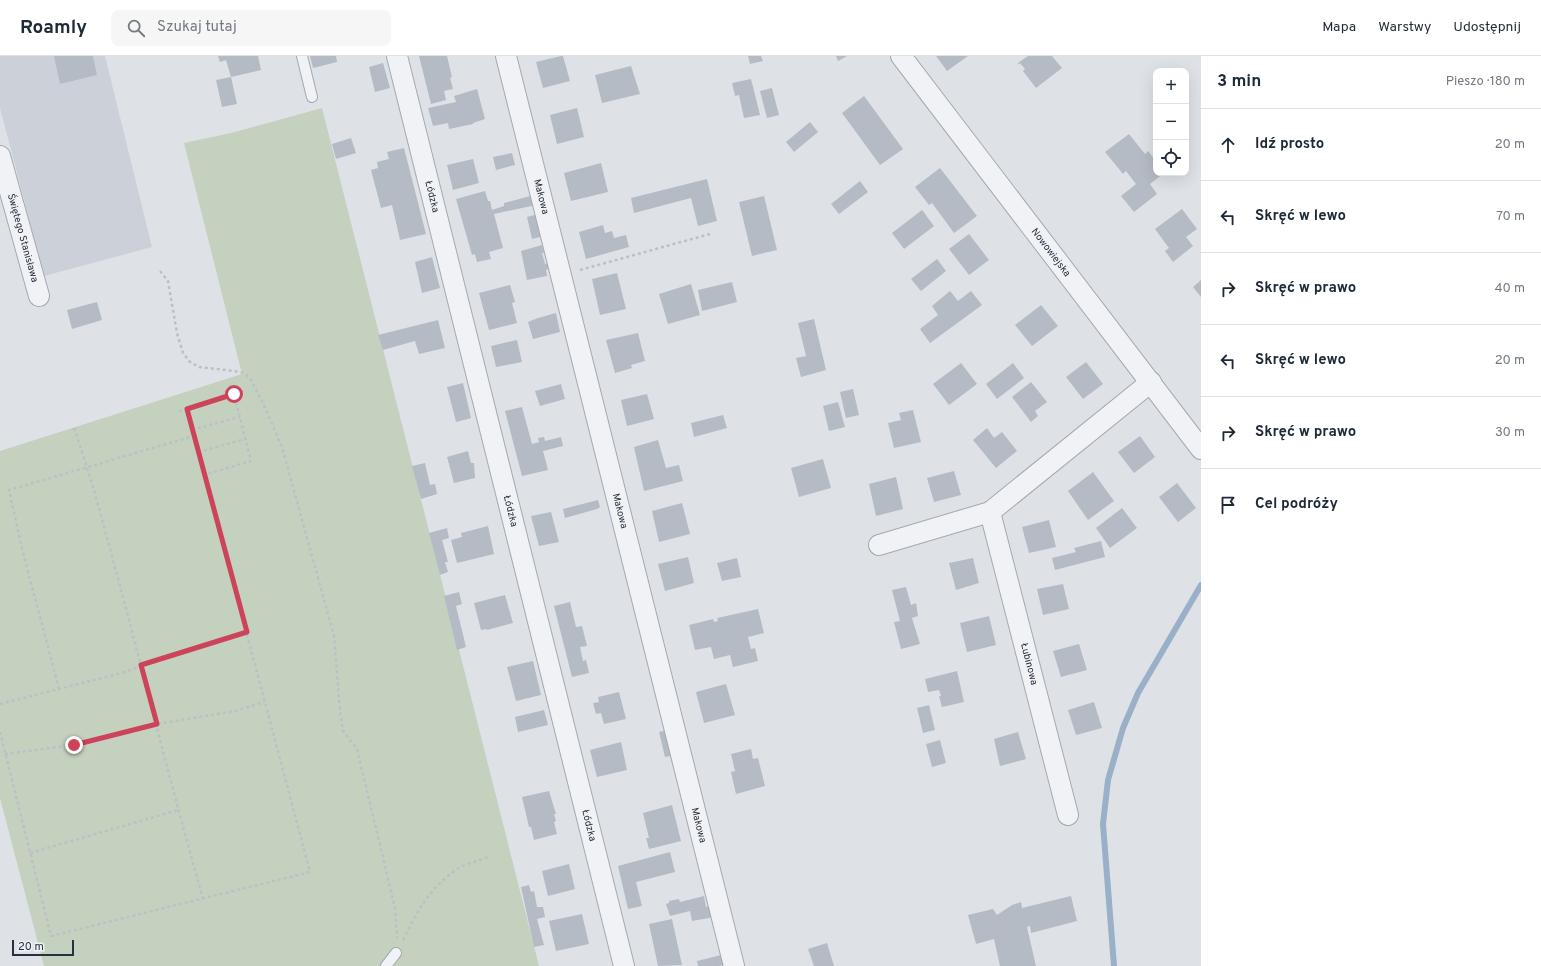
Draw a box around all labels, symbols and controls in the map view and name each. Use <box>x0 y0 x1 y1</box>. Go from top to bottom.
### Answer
search box <box>111 10 391 46</box>
text: Roamly <box>20 16 87 40</box>
icon: search <box>125 17 147 39</box>
text: Szukaj tutaj <box>157 18 237 37</box>
text: Mapa <box>1322 19 1356 36</box>
text: Warstwy <box>1378 19 1431 36</box>
text: Udostępnij <box>1453 19 1521 36</box>
map controls <box>1153 68 1189 176</box>
button: + <box>1153 68 1189 104</box>
text: 3 min <box>1217 71 1261 93</box>
text: Pieszo · 180 m <box>1446 74 1525 90</box>
button: − <box>1153 104 1189 140</box>
icon: ahead <box>1217 134 1239 156</box>
text: Idź prosto <box>1255 135 1324 154</box>
text: 20 m <box>1495 137 1525 153</box>
button: locate <box>1153 140 1189 176</box>
street label: Makowa <box>531 178 552 216</box>
street label: Łódzka <box>422 179 442 214</box>
street label: Świętego Stanisława <box>4 192 41 284</box>
icon: left <box>1217 206 1239 228</box>
text: Skręć w lewo <box>1255 207 1346 226</box>
text: 70 m <box>1496 209 1525 225</box>
street label: Nowowiejska <box>1028 225 1074 279</box>
icon: right <box>1217 278 1239 300</box>
text: Skręć w prawo <box>1255 279 1356 298</box>
text: 40 m <box>1495 281 1525 297</box>
icon: left <box>1217 350 1239 372</box>
text: Skręć w lewo <box>1255 351 1346 370</box>
text: 20 m <box>1495 353 1525 369</box>
route start <box>225 385 243 403</box>
icon: right <box>1217 422 1239 444</box>
text: Skręć w prawo <box>1255 423 1356 442</box>
text: 30 m <box>1495 425 1525 441</box>
street label: Makowa <box>609 492 631 530</box>
street label: Łódzka <box>500 494 521 528</box>
icon: arrive <box>1217 494 1239 516</box>
text: Cel podróży <box>1255 495 1338 514</box>
street label: Łubinowa <box>1017 642 1041 686</box>
route end <box>65 736 83 754</box>
street label: Makowa <box>688 806 709 844</box>
street label: Łódzka <box>579 808 599 843</box>
scale bar <box>12 938 74 957</box>
text: 20 m <box>18 940 44 954</box>

